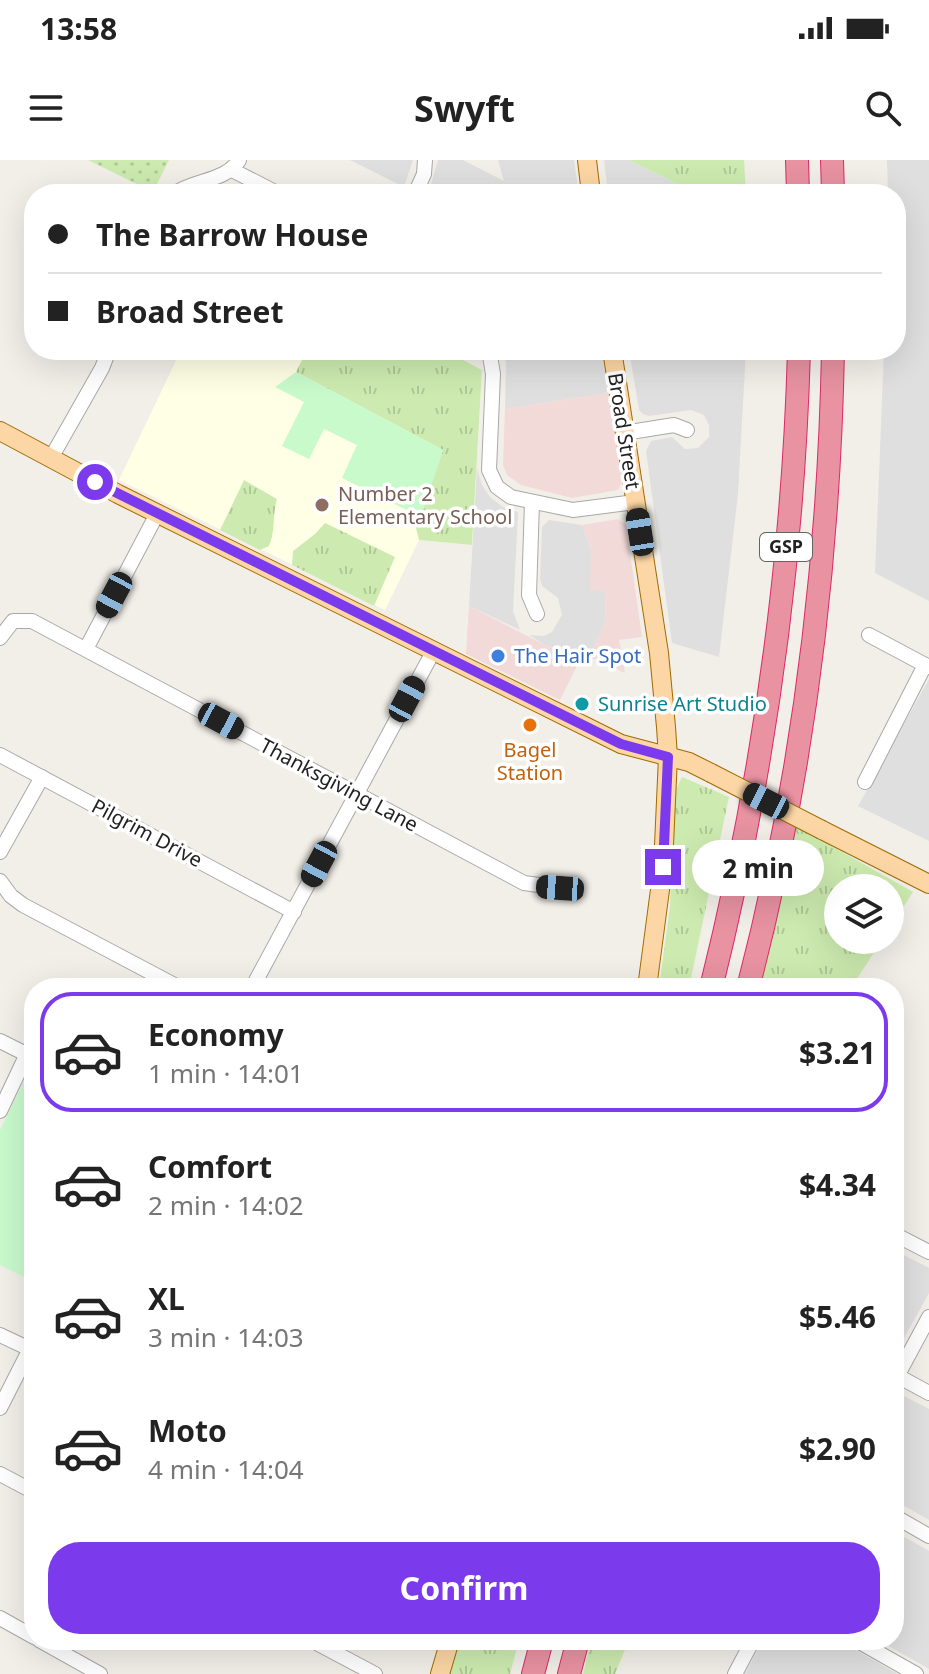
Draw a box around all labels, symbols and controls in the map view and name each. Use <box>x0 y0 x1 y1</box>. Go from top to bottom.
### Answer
text: 13:58 <box>40 8 117 49</box>
text: Swyft <box>414 84 515 133</box>
icon: menu <box>24 86 68 130</box>
icon: search <box>861 86 905 130</box>
text: The Barrow House <box>96 214 368 255</box>
text: Broad Street <box>96 291 283 332</box>
street label: Broad Street <box>602 371 647 491</box>
route start <box>77 464 113 500</box>
place label: Number 2 Elementary School <box>338 480 512 530</box>
marker: Number 2 Elementary School <box>313 496 331 514</box>
car <box>624 506 656 558</box>
road number: GSP <box>760 533 812 561</box>
car <box>92 568 136 622</box>
place label: The Hair Spot <box>514 642 641 669</box>
marker: The Hair Spot <box>489 647 507 665</box>
car <box>385 672 429 726</box>
place label: Sunrise Art Studio <box>598 690 767 717</box>
marker: Sunrise Art Studio <box>573 695 591 713</box>
car <box>194 699 248 743</box>
marker: Bagel Station <box>521 716 539 734</box>
street label: Thanksgiving Lane <box>256 731 423 838</box>
place label: Bagel Station <box>497 736 563 786</box>
car <box>739 779 793 823</box>
street label: Pilgrim Drive <box>87 792 207 873</box>
car <box>297 837 341 891</box>
callout: 2 min <box>691 839 823 895</box>
route end <box>645 849 681 885</box>
text: 2 min <box>722 850 794 886</box>
car <box>535 874 585 902</box>
map controls <box>824 874 904 954</box>
button: layers <box>824 874 904 954</box>
text: Economy <box>148 1014 284 1055</box>
icon: car <box>52 1016 124 1088</box>
text: $3.21 <box>799 1032 876 1073</box>
text: 1 min · 14:01 <box>148 1055 304 1091</box>
text: Comfort <box>148 1146 272 1187</box>
icon: car <box>52 1148 124 1220</box>
text: $4.34 <box>799 1164 876 1205</box>
text: 2 min · 14:02 <box>148 1187 304 1223</box>
text: XL <box>148 1278 185 1319</box>
icon: car <box>52 1280 124 1352</box>
text: $5.46 <box>799 1296 876 1337</box>
text: 3 min · 14:03 <box>148 1319 304 1355</box>
text: Moto <box>148 1410 227 1451</box>
icon: car <box>52 1412 124 1484</box>
text: $2.90 <box>799 1428 876 1469</box>
text: 4 min · 14:04 <box>148 1451 304 1487</box>
button: Confirm <box>48 1542 880 1634</box>

